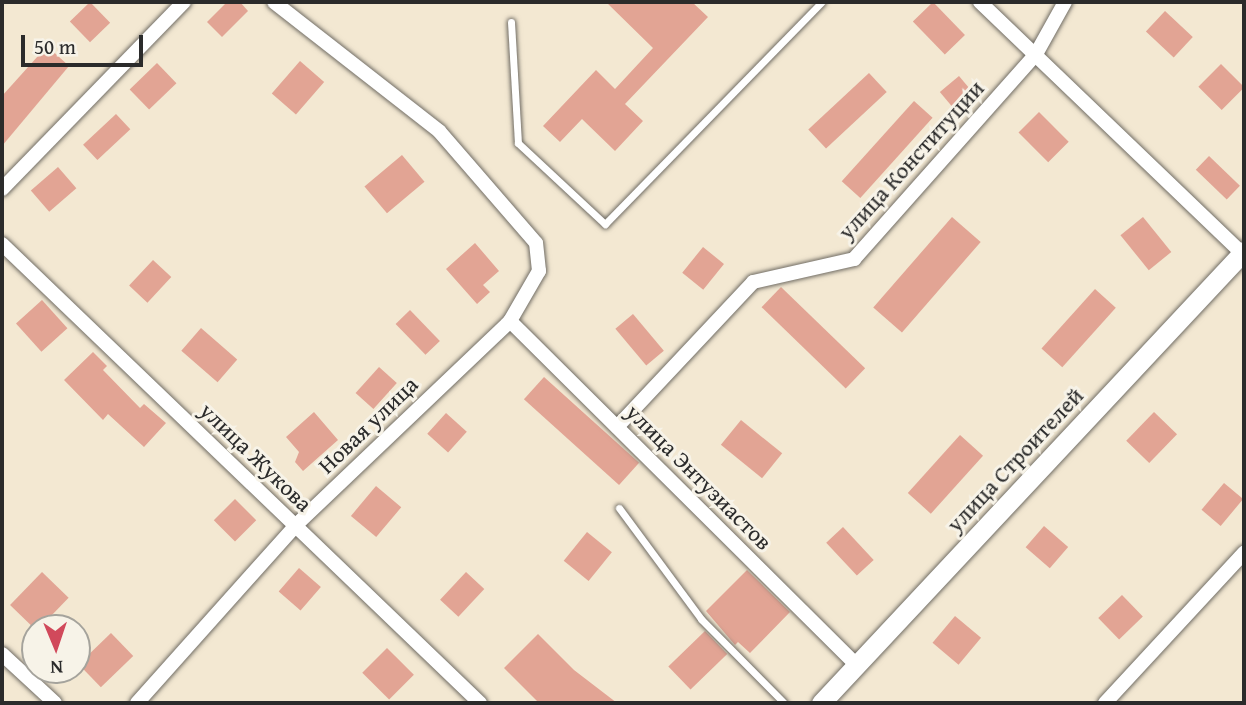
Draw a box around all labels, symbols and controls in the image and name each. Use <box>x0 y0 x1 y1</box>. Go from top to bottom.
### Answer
scale bar <box>24 21 147 65</box>
text: 50 m <box>34 31 76 62</box>
street label: улица Конституции <box>832 75 990 245</box>
street label: Новая улица <box>312 371 424 479</box>
street label: улица Строителей <box>941 382 1089 538</box>
street label: улица Жукова <box>194 397 318 517</box>
street label: улица Энтузиастов <box>620 398 778 556</box>
north arrow <box>21 614 91 684</box>
text: N <box>50 654 64 682</box>

